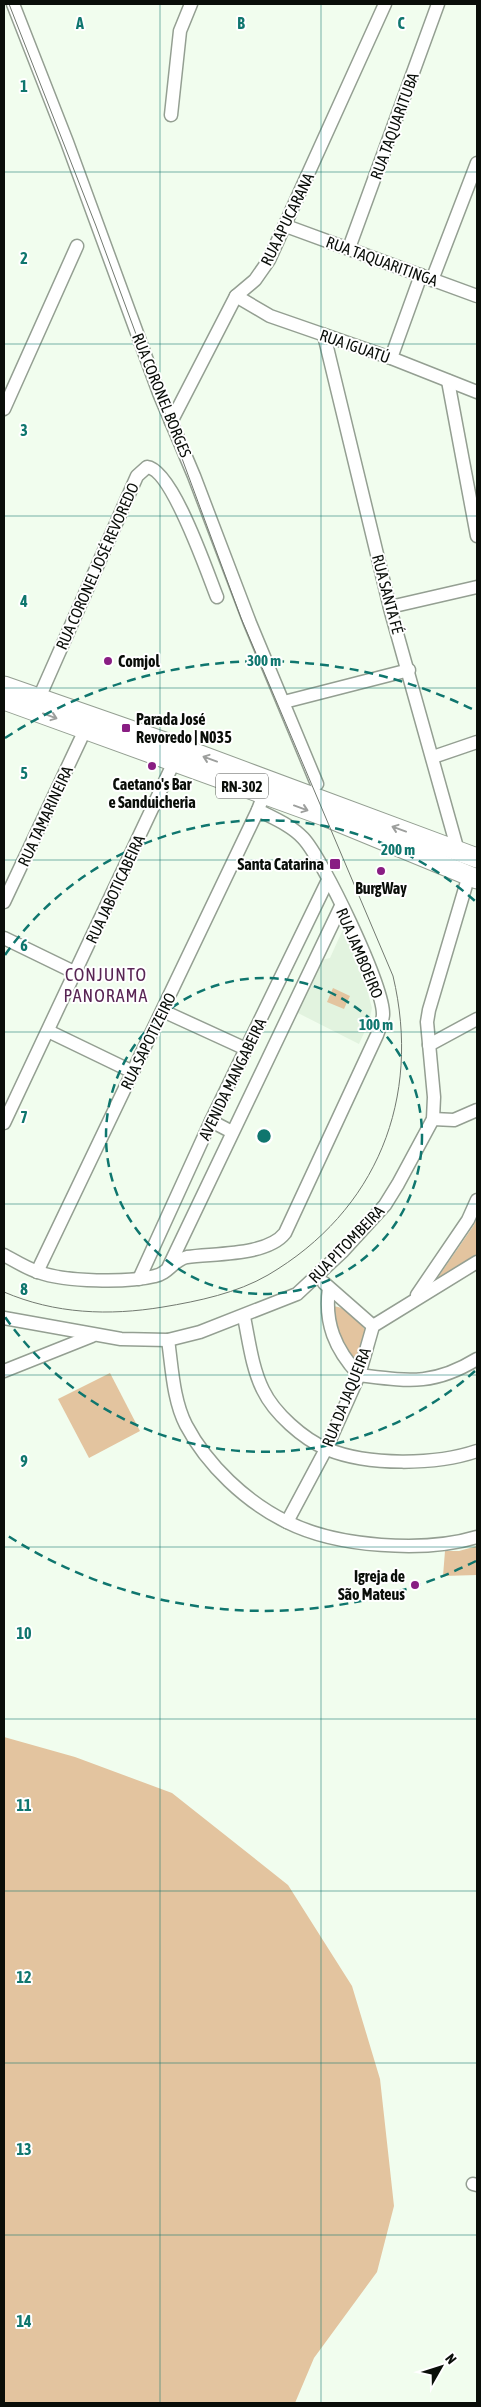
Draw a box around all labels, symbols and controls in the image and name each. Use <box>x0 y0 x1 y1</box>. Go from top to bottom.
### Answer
text: A <box>75 14 84 32</box>
text: B <box>237 14 245 32</box>
text: C <box>397 14 405 32</box>
street label: RUA TAQUARITUBA <box>366 70 422 182</box>
text: 1 <box>20 77 28 95</box>
street label: RUA APUCARANA <box>257 170 317 268</box>
street label: RUA TAQUARITINGA <box>324 232 440 290</box>
text: 2 <box>20 249 28 267</box>
street label: RUA IGUATÚ <box>317 326 393 366</box>
street label: RUA CORONEL BORGES <box>129 330 195 460</box>
text: 3 <box>20 421 28 439</box>
street label: RUA CORONEL JOSÉ REVOREDO <box>52 480 142 652</box>
street label: RUA SANTA FÉ <box>369 552 407 636</box>
text: 4 <box>19 592 28 610</box>
place label: Comjol <box>118 652 160 670</box>
text: 300 m <box>247 652 281 669</box>
marker: Comjol <box>102 655 114 667</box>
place label: Parada José Revoredo | N035 <box>136 710 232 746</box>
one-way arrow <box>41 712 57 721</box>
marker: Parada José Revoredo | N035 <box>120 722 132 734</box>
one-way arrow <box>202 754 218 763</box>
marker: Caetano's Bar e Sanduicheria <box>146 760 158 772</box>
street label: RUA TAMARINEIRA <box>14 763 76 869</box>
text: 5 <box>20 764 28 782</box>
road number: RN-302 <box>216 774 268 798</box>
place label: Caetano's Bar e Sanduicheria <box>108 775 196 811</box>
one-way arrow <box>293 804 308 813</box>
one-way arrow <box>392 824 407 833</box>
street label: RUA JABOTICABEIRA <box>82 832 148 946</box>
text: 200 m <box>381 841 415 858</box>
place label: Santa Catarina <box>238 855 324 873</box>
marker: Santa Catarina <box>328 857 342 871</box>
marker: BurgWay <box>375 865 387 877</box>
place label: BurgWay <box>355 879 407 897</box>
street label: RUA JAMBOEIRO <box>333 905 387 1001</box>
text: 6 <box>20 936 28 954</box>
district label: CONJUNTO PANORAMA <box>64 964 148 1006</box>
street label: RUA SAPOTIZEIRO <box>117 990 179 1092</box>
street label: AVENIDA MANGABEIRA <box>195 1015 269 1143</box>
text: 100 m <box>359 1016 393 1033</box>
text: 7 <box>20 1108 28 1126</box>
centre of rings <box>255 1127 273 1145</box>
street label: RUA PITOMBEIRA <box>305 1201 387 1286</box>
text: 8 <box>20 1280 28 1298</box>
street label: RUA DA JAQUEIRA <box>318 1345 374 1449</box>
text: 9 <box>20 1452 28 1470</box>
place label: Igreja de São Mateus <box>338 1567 405 1603</box>
marker: Igreja de São Mateus <box>409 1579 421 1591</box>
text: 10 <box>16 1624 32 1642</box>
text: 11 <box>16 1796 32 1814</box>
text: 12 <box>16 1968 32 1986</box>
text: 13 <box>16 2140 32 2158</box>
text: 14 <box>16 2312 32 2330</box>
north arrow <box>416 2342 466 2392</box>
text: N <box>442 2351 460 2367</box>

